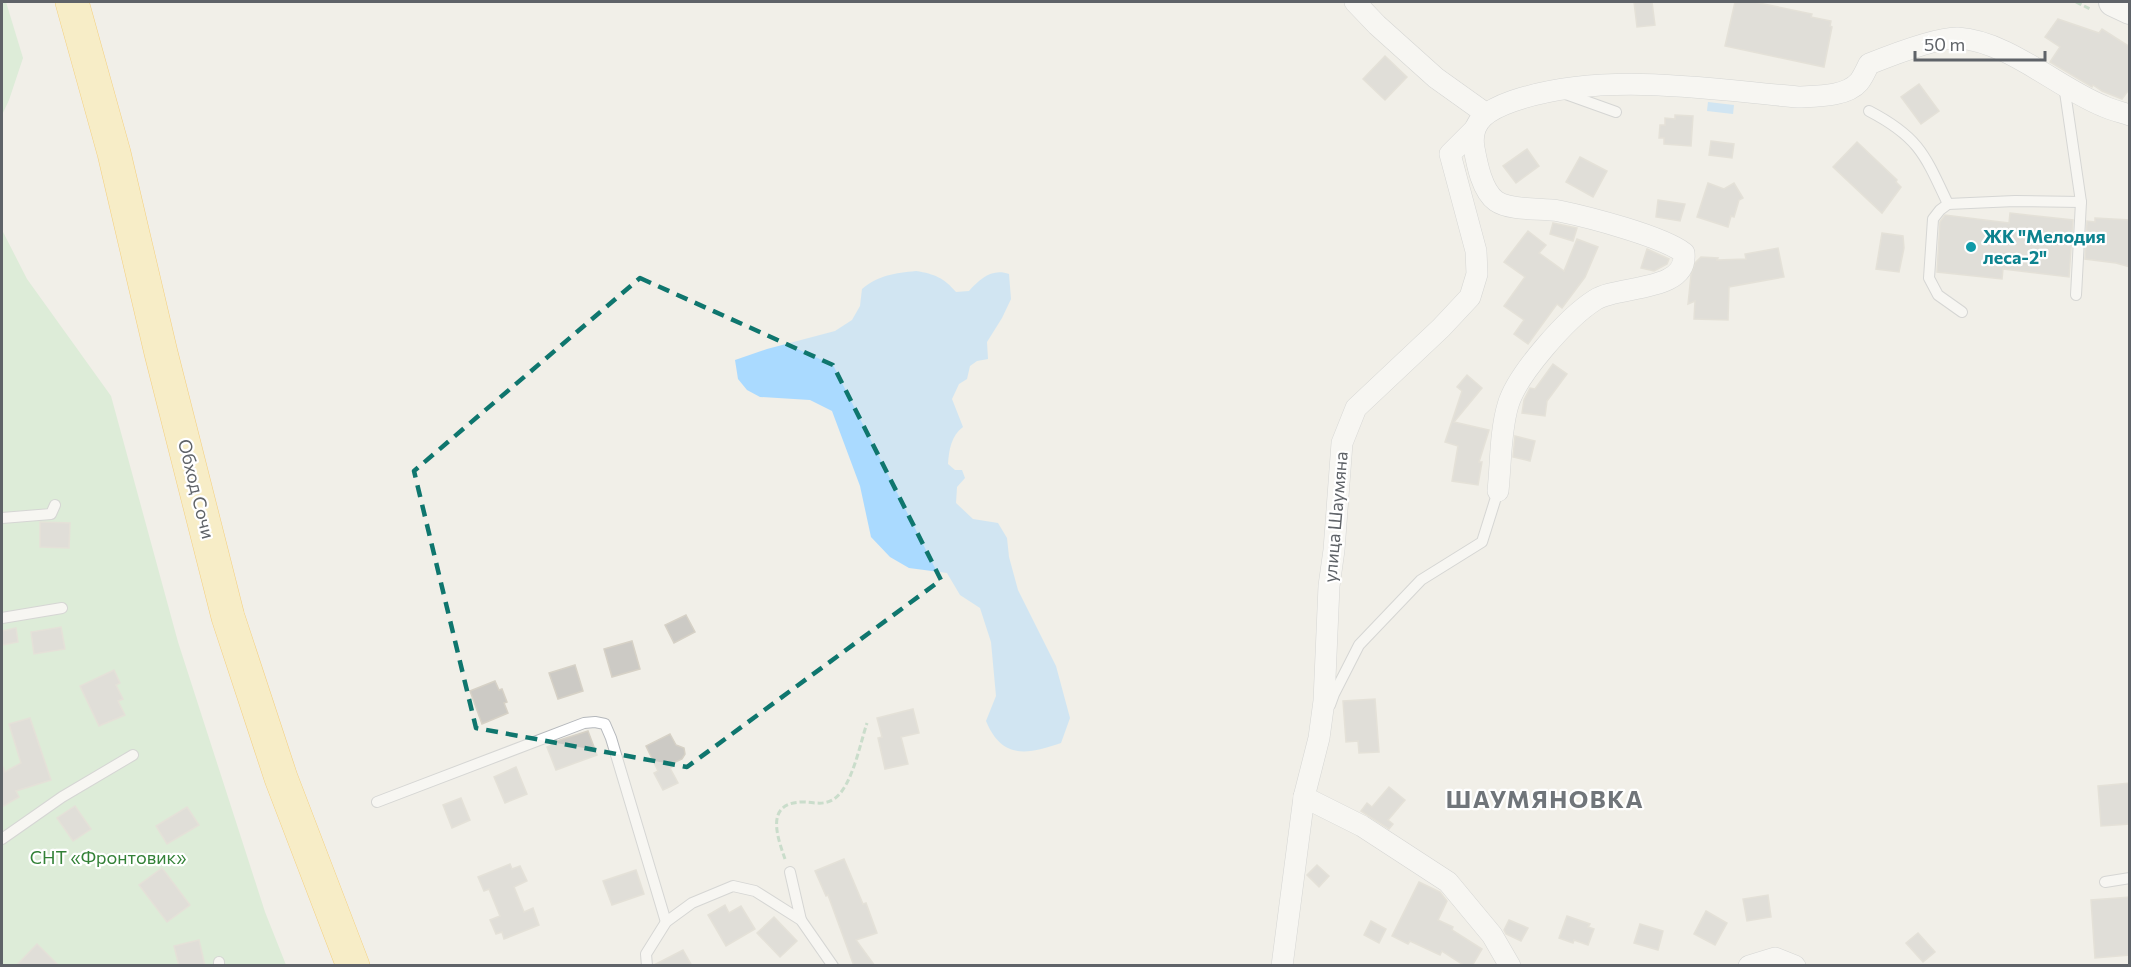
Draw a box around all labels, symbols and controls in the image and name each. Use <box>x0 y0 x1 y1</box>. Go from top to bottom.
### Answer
scale bar <box>1915 24 2046 62</box>
text: 50 m <box>1924 33 1965 55</box>
place label: ЖК "Мелодия леса-2" <box>1983 225 2106 268</box>
marker: ЖК "Мелодия леса-2" <box>1964 240 1978 254</box>
street label: Обход Сочи <box>174 437 220 541</box>
street label: улица Шаумяна <box>1318 450 1352 583</box>
district label: ШАУМЯНОВКА <box>1446 784 1644 813</box>
park label: СНТ «Фронтовик» <box>30 846 186 868</box>

